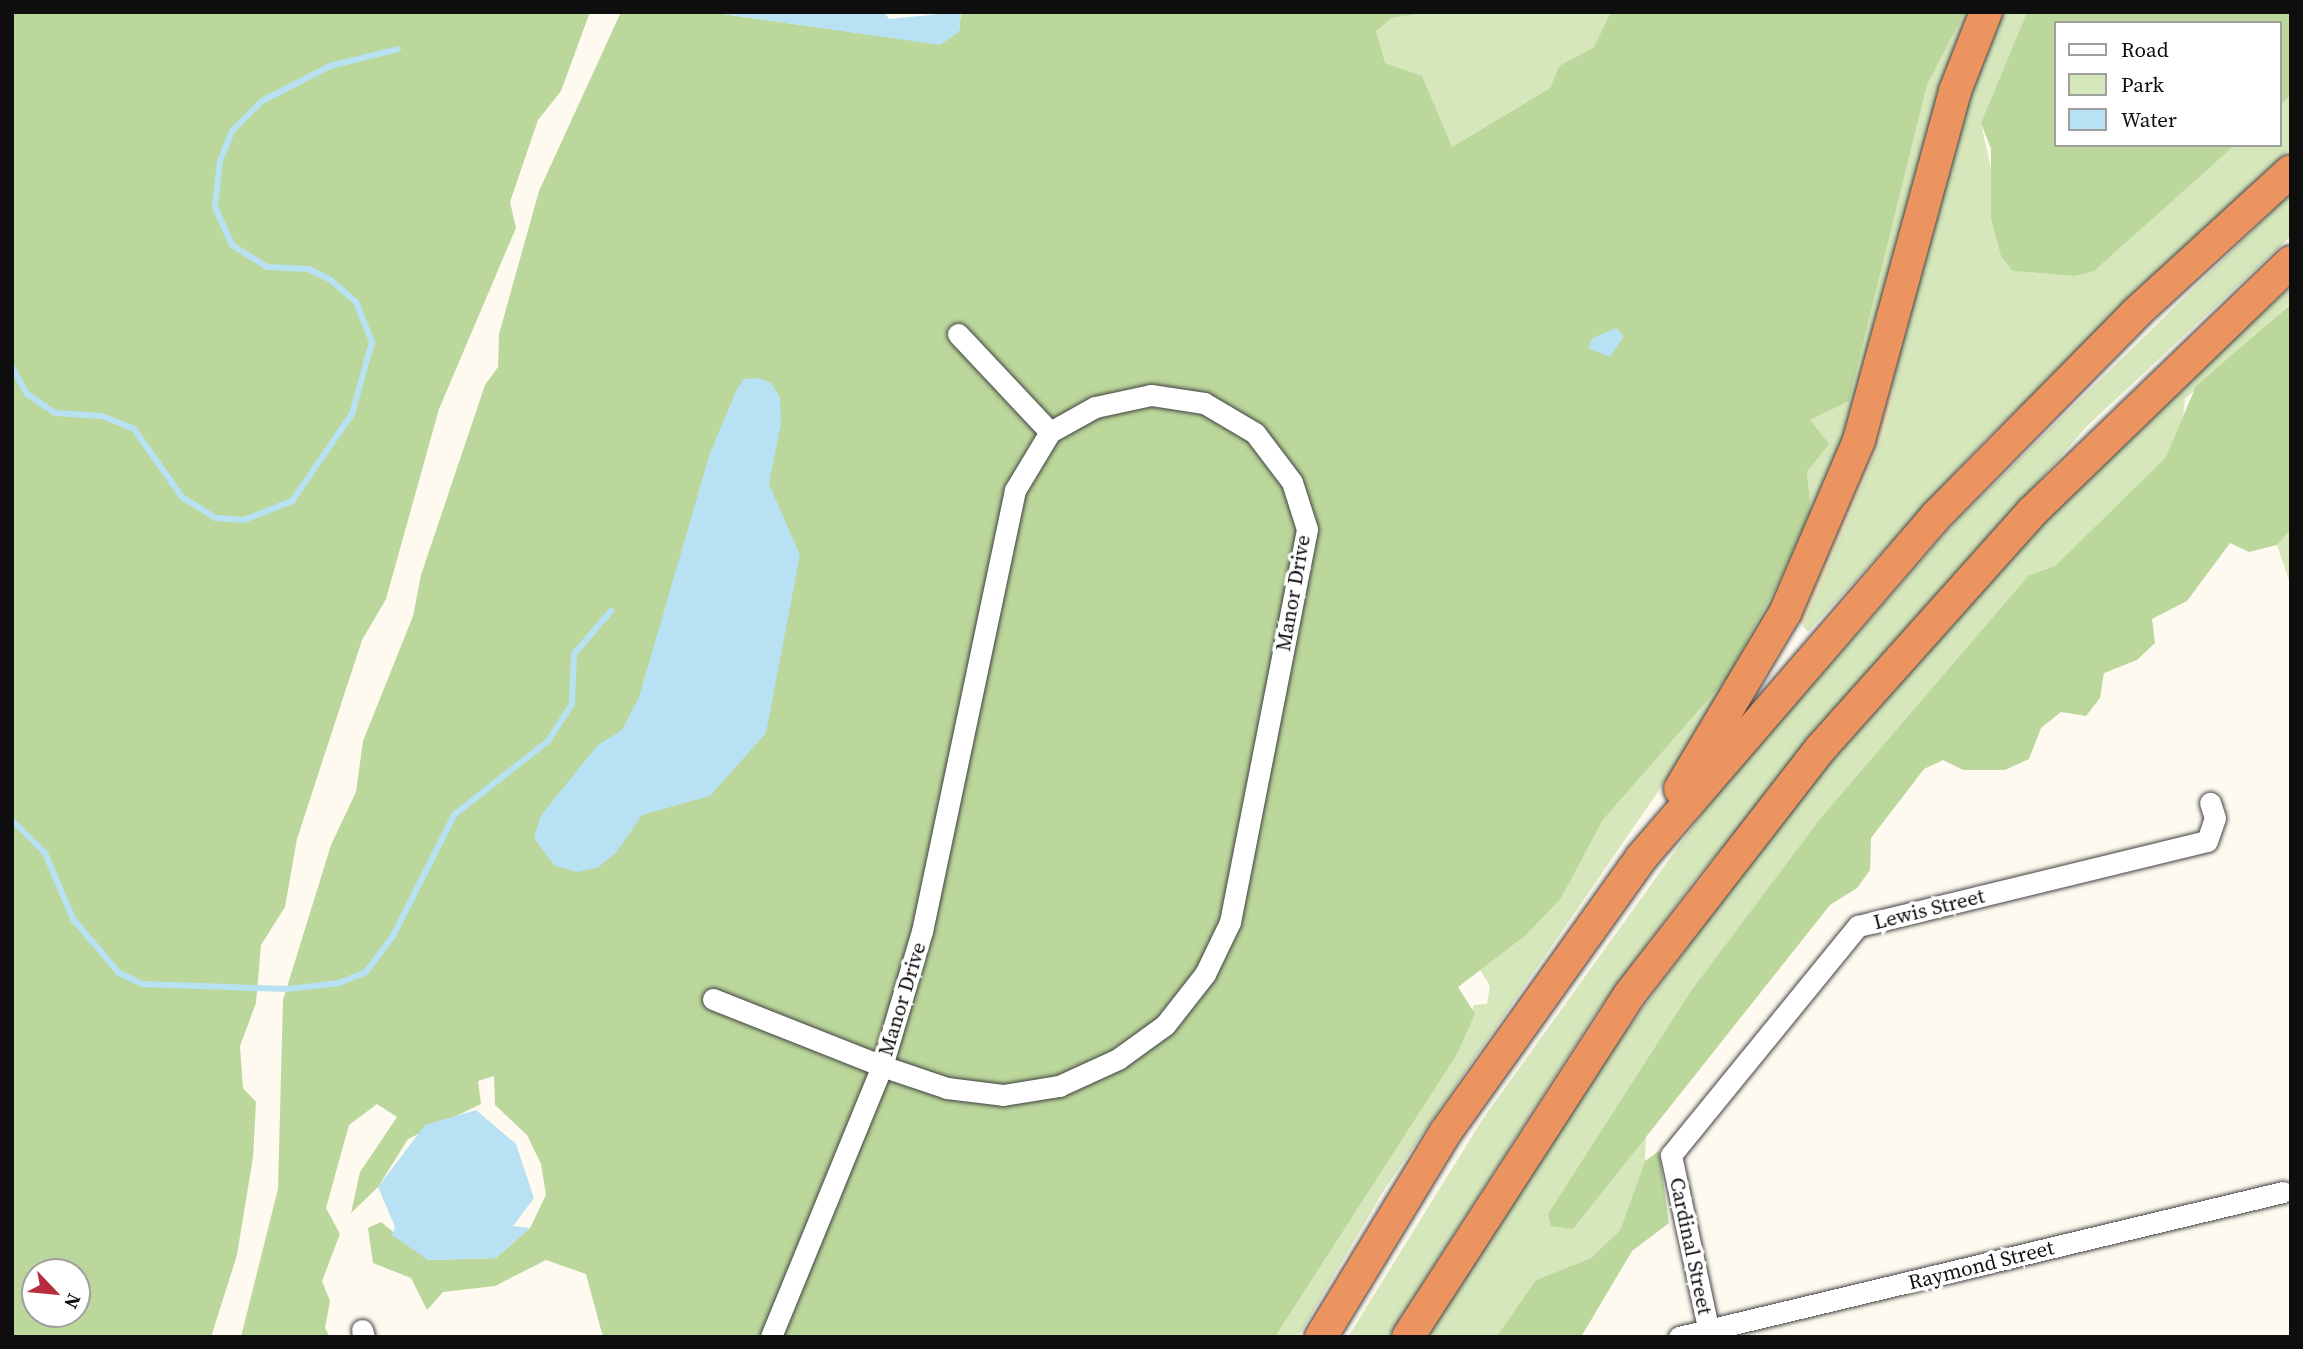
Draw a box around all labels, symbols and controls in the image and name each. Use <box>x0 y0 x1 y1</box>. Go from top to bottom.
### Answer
legend <box>2054 21 2282 147</box>
text: Road <box>2121 35 2169 64</box>
text: Park <box>2121 70 2164 99</box>
text: Water <box>2121 105 2177 134</box>
street label: Manor Drive <box>1270 533 1316 653</box>
street label: Lewis Street <box>1871 883 1987 935</box>
street label: Manor Drive <box>873 939 931 1059</box>
street label: Cardinal Street <box>1664 1175 1718 1317</box>
street label: Raymond Street <box>1906 1235 2056 1295</box>
north arrow <box>21 1258 91 1328</box>
text: N <box>58 1289 88 1313</box>

